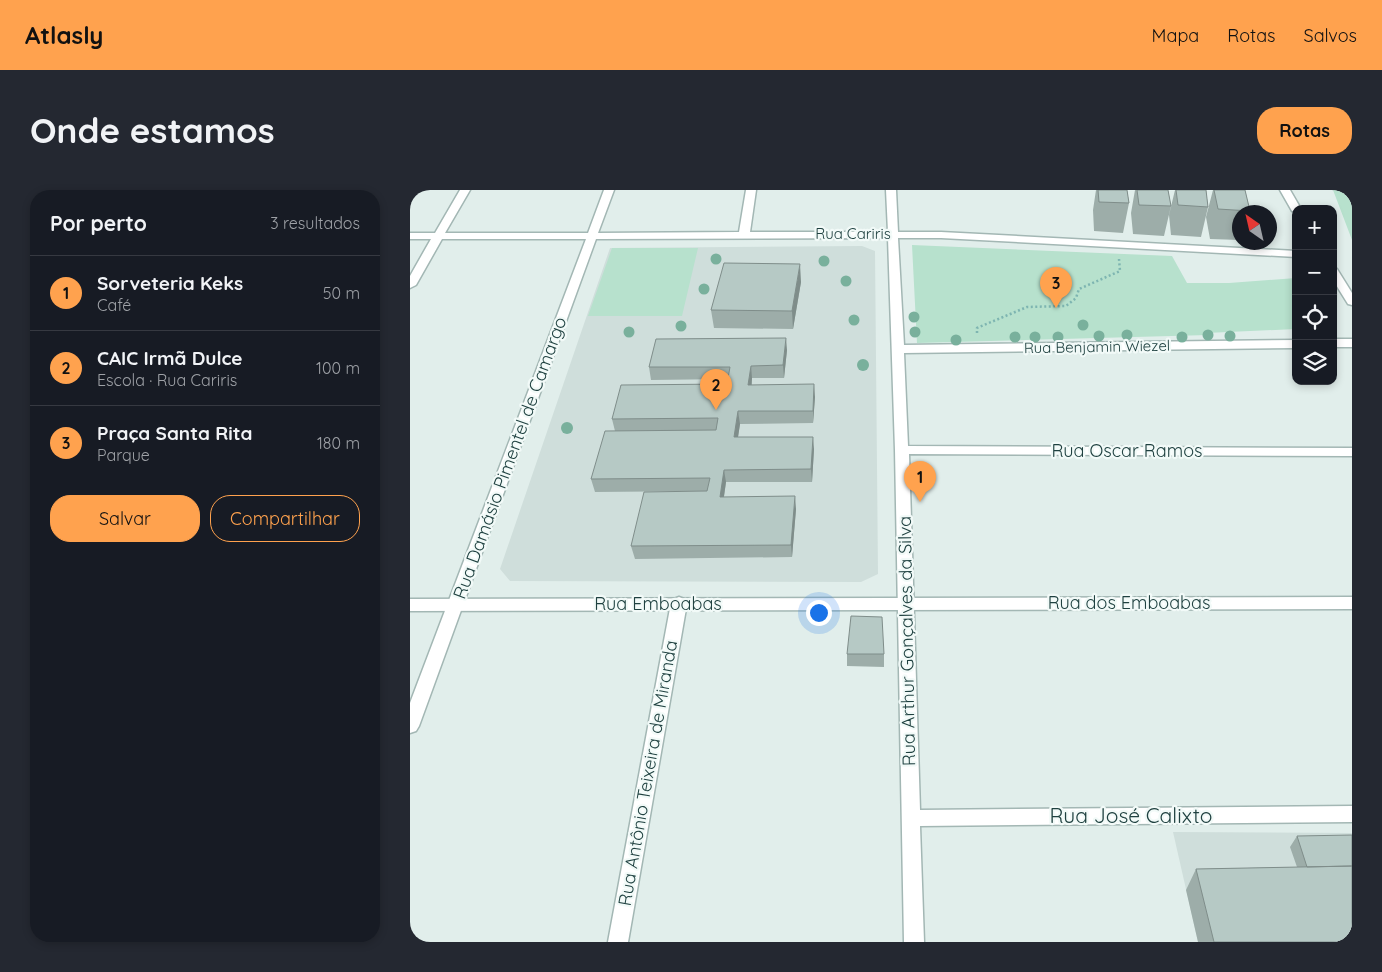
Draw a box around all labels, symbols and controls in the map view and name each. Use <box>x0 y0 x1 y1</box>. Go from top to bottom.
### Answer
text: Atlasly <box>25 20 103 50</box>
text: Mapa <box>1152 24 1199 47</box>
text: Rotas <box>1227 24 1276 47</box>
text: Salvos <box>1304 24 1357 47</box>
button: Rotas <box>1257 107 1352 154</box>
text: Onde estamos <box>30 108 275 152</box>
north arrow <box>1232 205 1277 250</box>
map controls <box>1292 205 1337 385</box>
button: + <box>1292 205 1337 250</box>
text: Por perto <box>50 210 147 236</box>
text: 3 resultados <box>270 213 360 233</box>
street label: Rua Cariris <box>815 224 891 243</box>
button: − <box>1292 250 1337 295</box>
pin: 3 <box>1040 267 1072 308</box>
text: Sorveteria Keks <box>97 271 243 295</box>
text: 1 <box>63 283 69 303</box>
text: 50 m <box>323 283 360 303</box>
text: Café <box>97 295 131 315</box>
button: locate <box>1292 295 1337 340</box>
street label: Rua Damásio Pimentel de Camargo <box>448 314 571 602</box>
street label: Rua Benjamin Wiezel <box>1024 336 1170 357</box>
button: layers <box>1292 340 1337 385</box>
text: CAIC Irmã Dulce <box>97 346 243 370</box>
text: 2 <box>61 358 71 378</box>
text: 100 m <box>316 358 360 378</box>
pin: 2 <box>700 369 732 410</box>
text: Escola · Rua Cariris <box>97 370 237 390</box>
text: Praça Santa Rita <box>97 421 252 445</box>
text: 3 <box>62 433 70 453</box>
text: 180 m <box>317 433 360 453</box>
street label: Rua Oscar Ramos <box>1051 439 1203 462</box>
text: Parque <box>97 445 150 465</box>
pin: 1 <box>904 461 936 502</box>
button: Salvar <box>50 495 200 542</box>
button: Compartilhar <box>210 495 360 542</box>
street label: Rua Arthur Gonçalves da Silva <box>893 516 920 766</box>
street label: Rua dos Emboabas <box>1048 591 1210 614</box>
street label: Rua Emboabas <box>594 592 722 615</box>
your location <box>806 600 832 626</box>
street label: Rua Antônio Teixeira de Miranda <box>613 638 682 908</box>
street label: Rua José Calixto <box>1049 802 1213 828</box>

